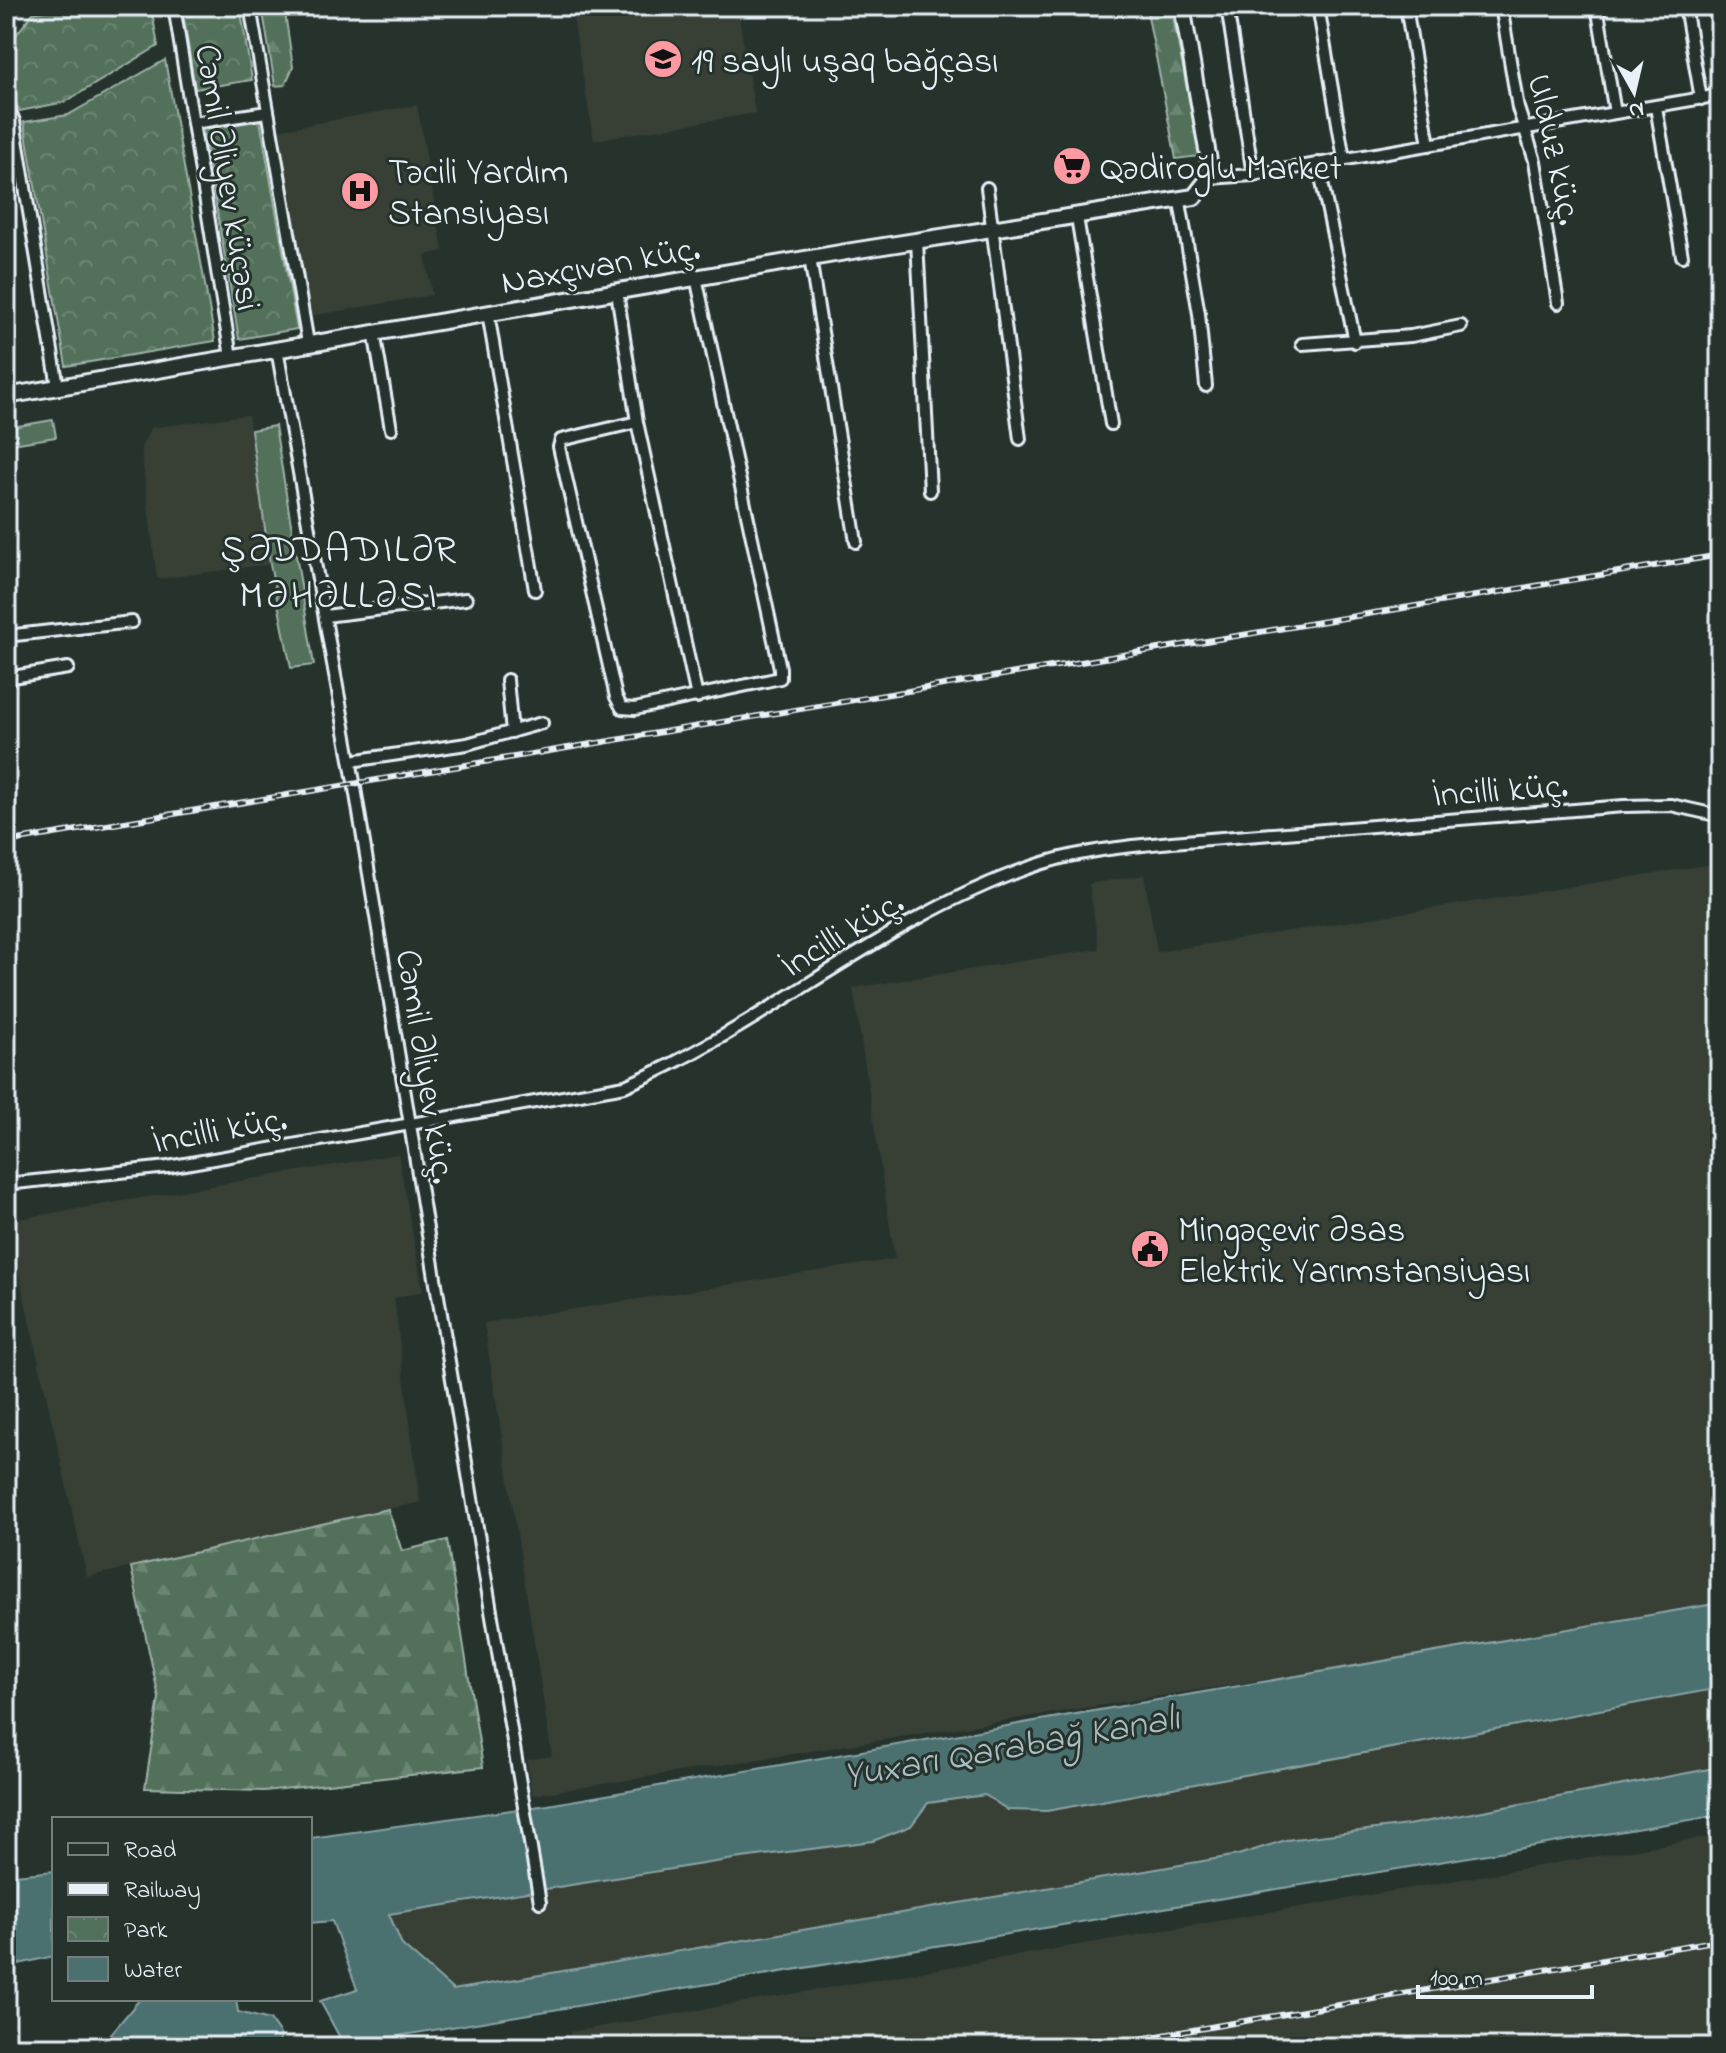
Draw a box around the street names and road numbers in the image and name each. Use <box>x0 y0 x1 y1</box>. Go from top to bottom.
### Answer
street label: Cəmil Əliyev küçəsi <box>178 40 273 315</box>
street label: Ulduz küç. <box>1511 70 1594 230</box>
street label: Naxçıvan küç. <box>497 224 704 311</box>
street label: İncilli küç. <box>1431 761 1570 824</box>
street label: İncilli küç. <box>771 878 915 994</box>
street label: Cəmil Əliyev küç. <box>379 946 468 1188</box>
street label: İncilli küç. <box>148 1095 291 1170</box>

